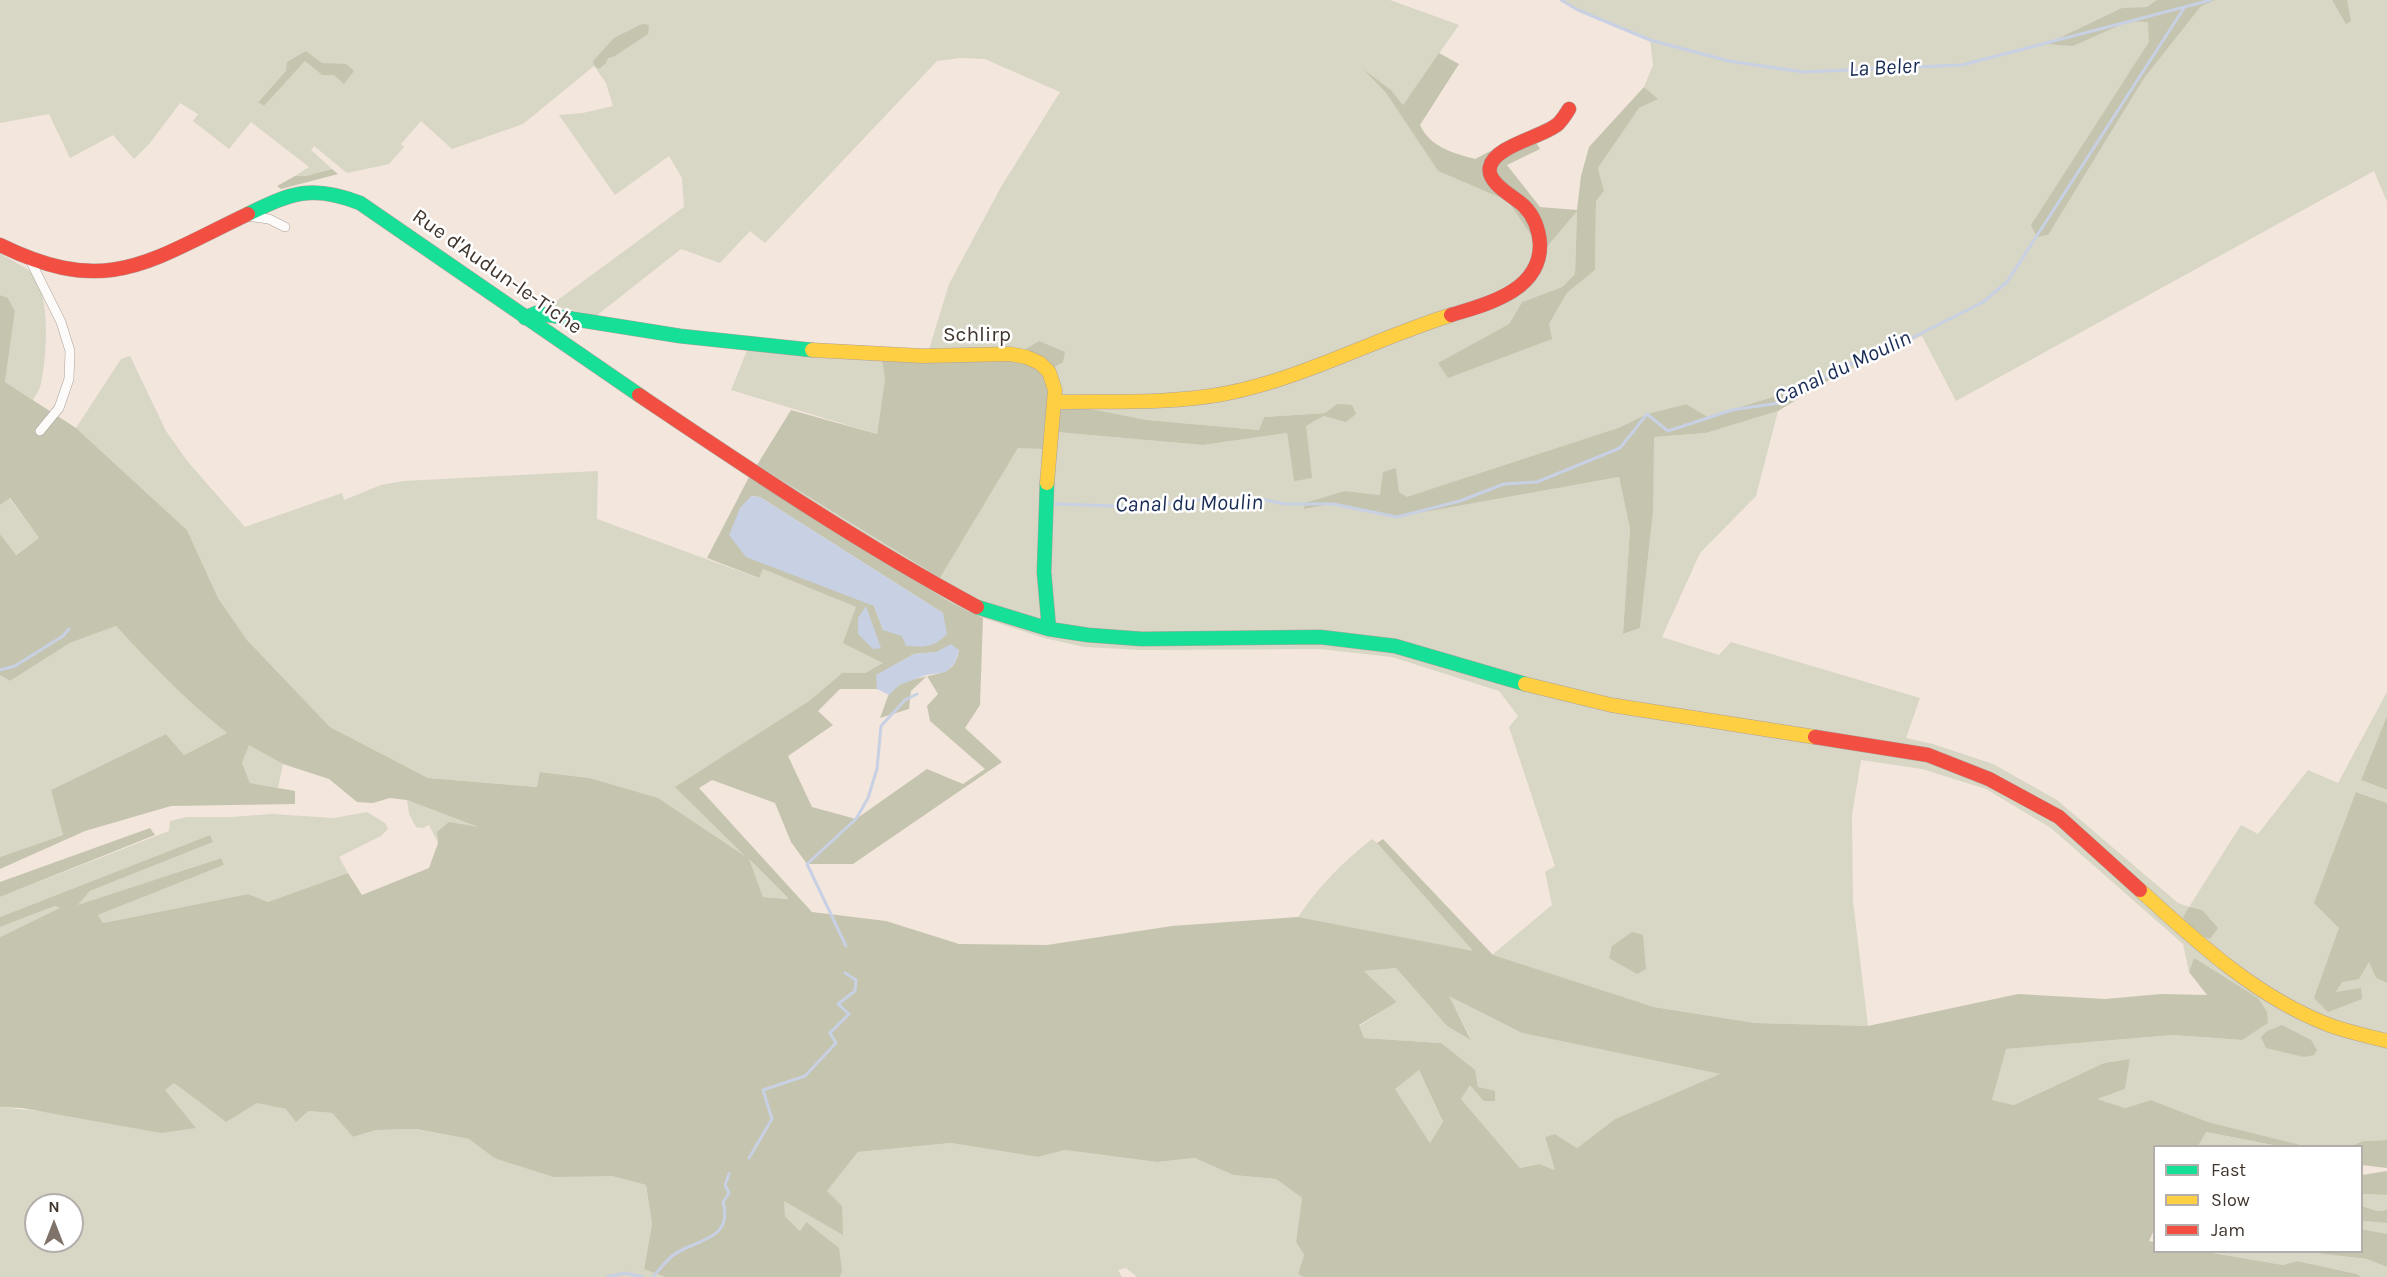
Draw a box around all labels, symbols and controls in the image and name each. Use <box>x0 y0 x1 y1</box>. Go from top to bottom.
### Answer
water label: La Beler <box>1848 53 1920 83</box>
street label: Rue d'Audun-le-Tiche <box>407 204 587 340</box>
street label: Schlirp <box>943 322 1011 348</box>
water label: Canal du Moulin <box>1770 325 1916 411</box>
water label: Canal du Moulin <box>1115 490 1263 518</box>
legend <box>2153 1145 2363 1253</box>
text: Fast <box>2211 1159 2246 1181</box>
text: Slow <box>2211 1189 2250 1211</box>
north arrow <box>24 1193 84 1253</box>
text: N <box>48 1197 60 1216</box>
text: Jam <box>2211 1219 2245 1241</box>

